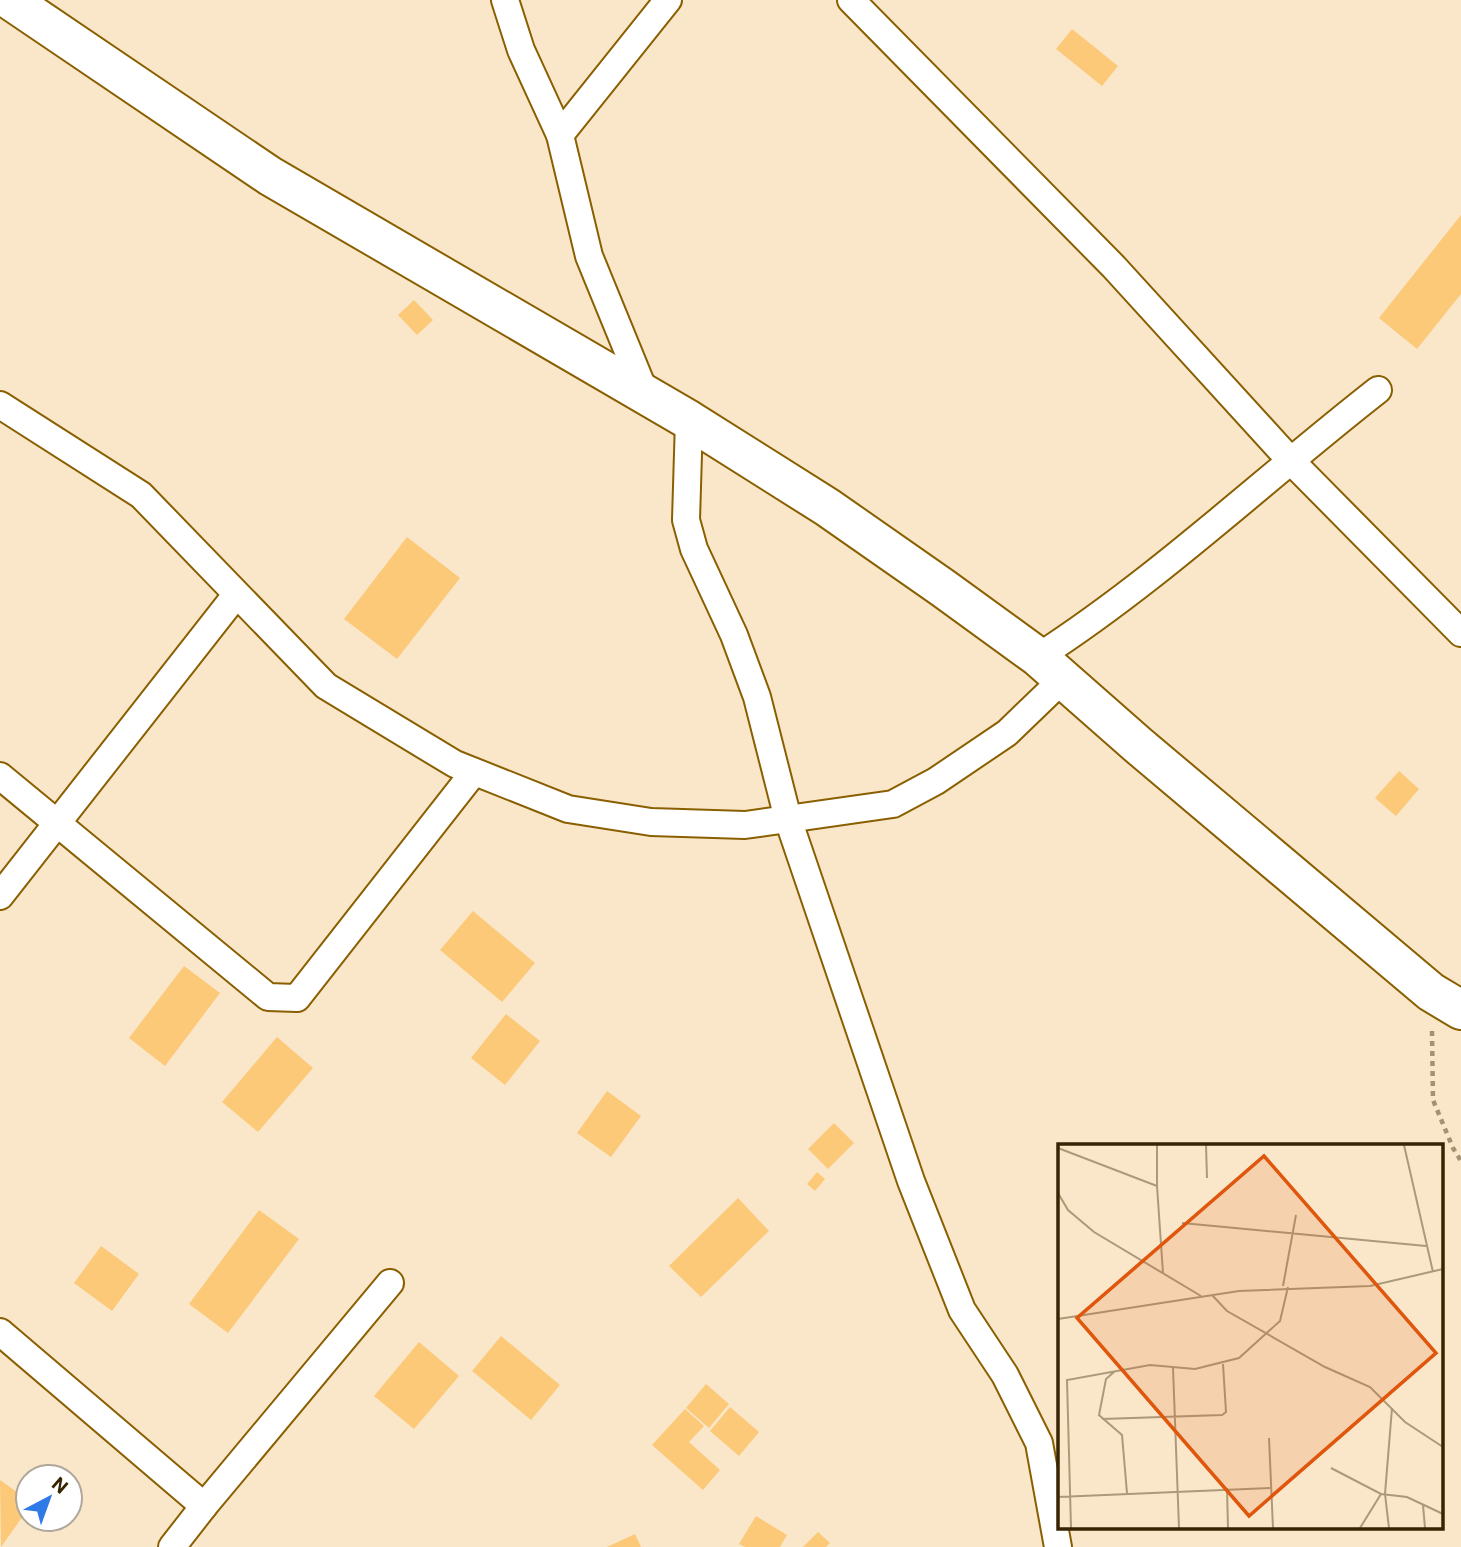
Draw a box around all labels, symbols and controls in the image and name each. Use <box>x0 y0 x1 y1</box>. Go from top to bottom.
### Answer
inset map <box>1058 1144 1444 1530</box>
north arrow <box>14 1463 84 1533</box>
text: N <box>47 1472 72 1499</box>

